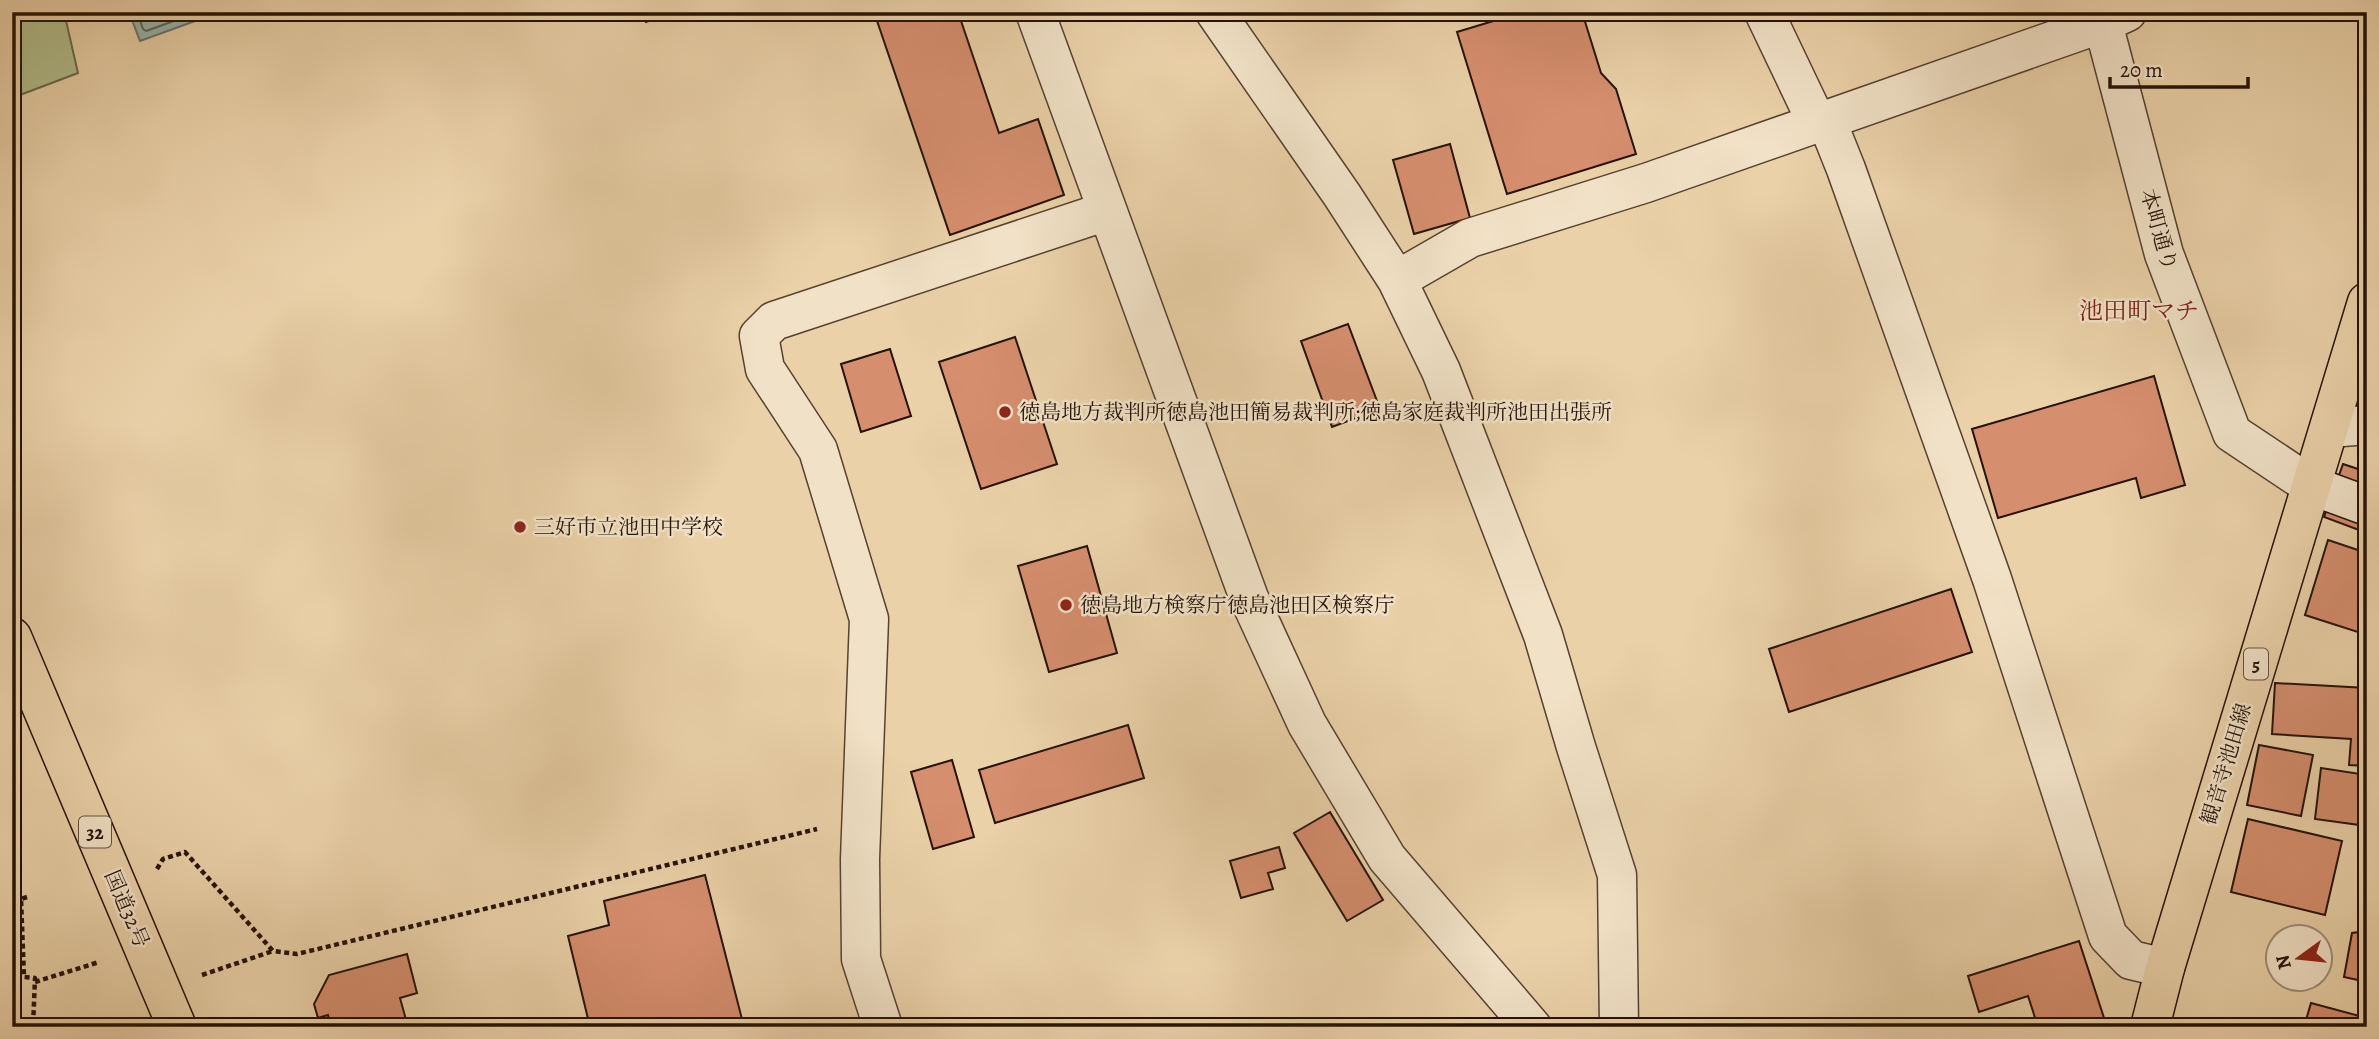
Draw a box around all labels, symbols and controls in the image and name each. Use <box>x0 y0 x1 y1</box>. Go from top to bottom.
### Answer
scale bar <box>2110 46 2248 90</box>
text: 20 m <box>2120 56 2163 84</box>
street label: 本町通り <box>2134 186 2184 274</box>
district label: 池田町マチ <box>2079 295 2199 327</box>
place label: 徳島地方裁判所徳島池田簡易裁判所;徳島家庭裁判所池田出張所 <box>1019 398 1612 426</box>
marker: 徳島地方裁判所徳島池田簡易裁判所;徳島家庭裁判所池田出張所 <box>997 404 1013 420</box>
place label: 三好市立池田中学校 <box>534 513 723 541</box>
marker: 三好市立池田中学校 <box>512 519 528 535</box>
place label: 徳島地方検察庁徳島池田区検察庁 <box>1080 591 1395 619</box>
marker: 徳島地方検察庁徳島池田区検察庁 <box>1058 597 1074 613</box>
road number: 5 <box>2244 649 2268 680</box>
street label: 観音寺池田線 <box>2194 700 2258 828</box>
road number: 32 <box>79 817 111 848</box>
street label: 国道32号 <box>98 866 156 952</box>
north arrow <box>2264 923 2334 993</box>
text: N <box>2269 952 2298 972</box>

